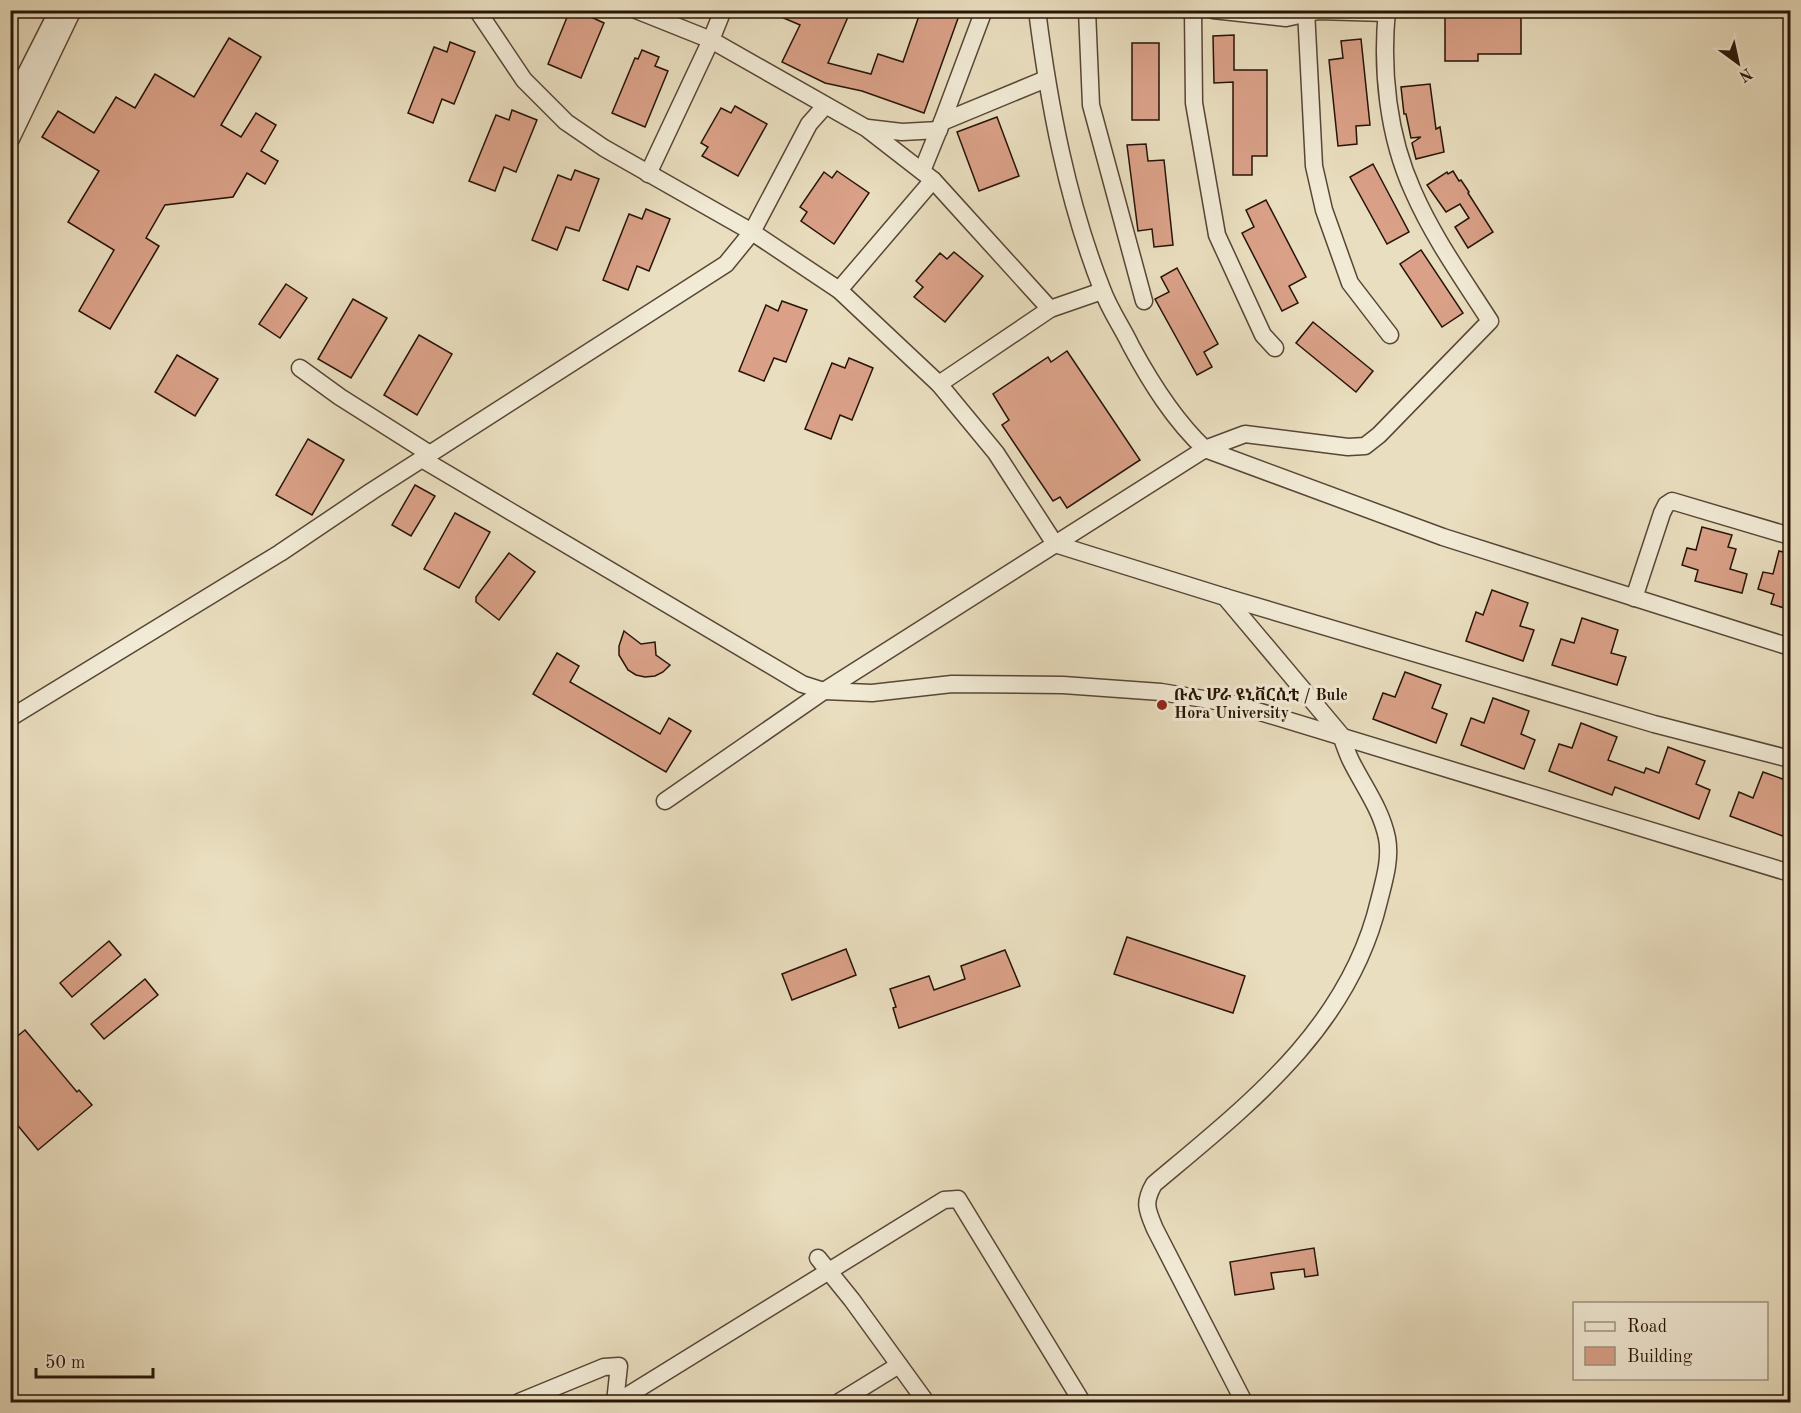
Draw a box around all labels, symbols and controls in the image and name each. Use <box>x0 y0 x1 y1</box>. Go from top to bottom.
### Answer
north arrow <box>1708 33 1768 93</box>
text: N <box>1735 64 1755 84</box>
place label: ቡሌ ሆራ ዩኒቨርሲቲ / Bule Hora University <box>1174 686 1348 722</box>
marker: ቡሌ ሆራ ዩኒቨርሲቲ / Bule Hora University <box>1155 698 1169 712</box>
legend <box>1573 1302 1768 1380</box>
text: Road <box>1627 1318 1667 1336</box>
scale bar <box>36 1341 153 1379</box>
text: Building <box>1627 1348 1693 1366</box>
text: 50 m <box>45 1354 85 1372</box>

